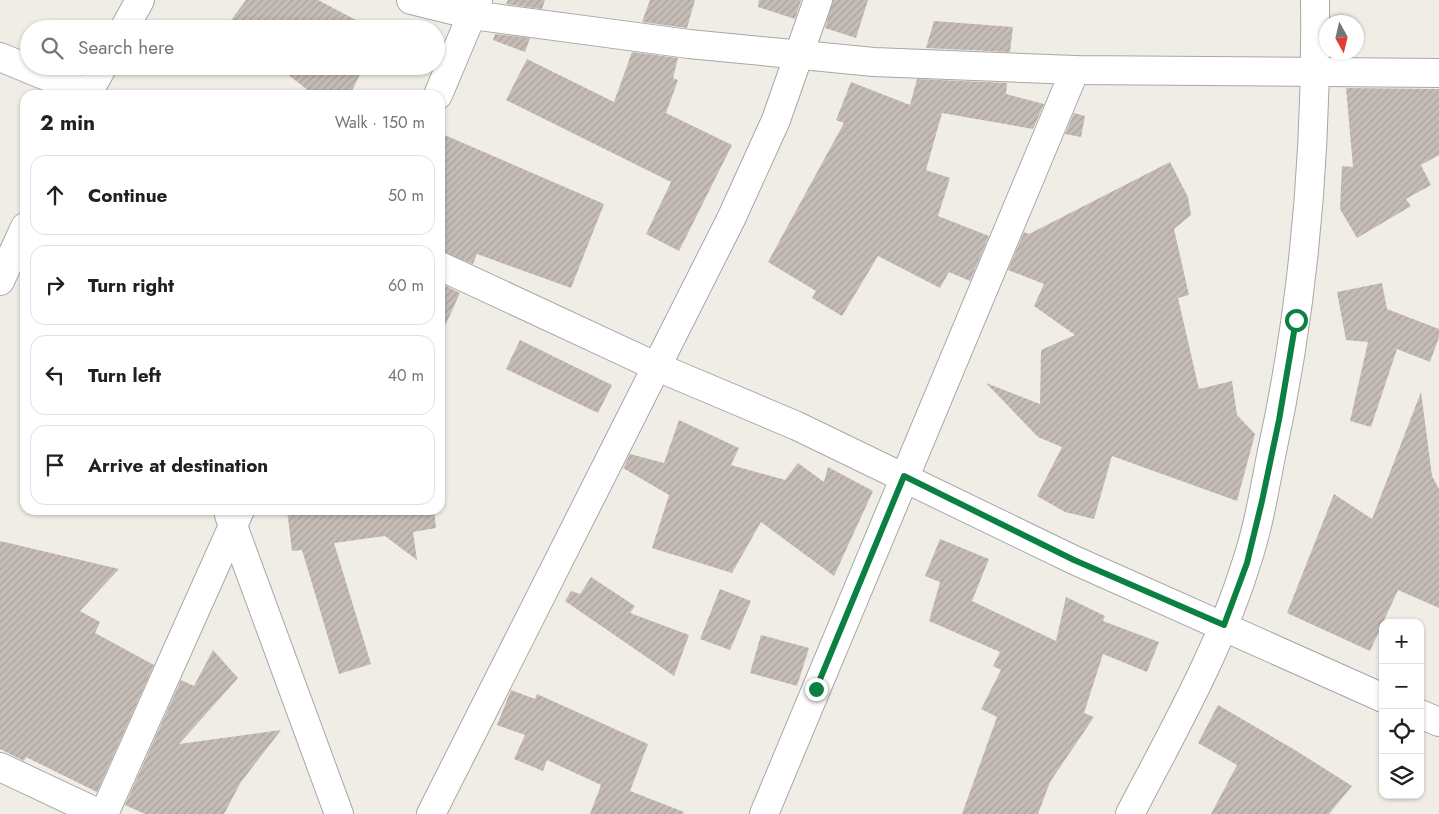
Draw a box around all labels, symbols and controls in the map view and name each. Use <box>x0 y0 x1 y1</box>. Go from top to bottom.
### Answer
north arrow <box>1319 15 1364 60</box>
search box <box>20 20 445 75</box>
icon: search <box>38 34 66 62</box>
text: Search here <box>78 34 174 61</box>
text: 2 min <box>40 108 95 138</box>
text: Walk · 150 m <box>335 111 425 134</box>
icon: ahead <box>41 181 69 209</box>
text: Continue <box>88 182 167 209</box>
text: 50 m <box>388 184 424 207</box>
icon: right <box>41 271 69 299</box>
text: Turn right <box>88 272 174 299</box>
text: 60 m <box>388 274 424 297</box>
route start <box>1285 309 1308 332</box>
icon: left <box>41 361 69 389</box>
text: Turn left <box>88 362 161 389</box>
text: 40 m <box>388 364 424 387</box>
icon: arrive <box>41 451 69 479</box>
text: Arrive at destination <box>88 452 268 479</box>
map controls <box>1379 619 1424 799</box>
button: + <box>1379 619 1424 664</box>
button: − <box>1379 664 1424 709</box>
route end <box>805 678 828 701</box>
button: locate <box>1379 709 1424 754</box>
button: layers <box>1379 754 1424 799</box>

